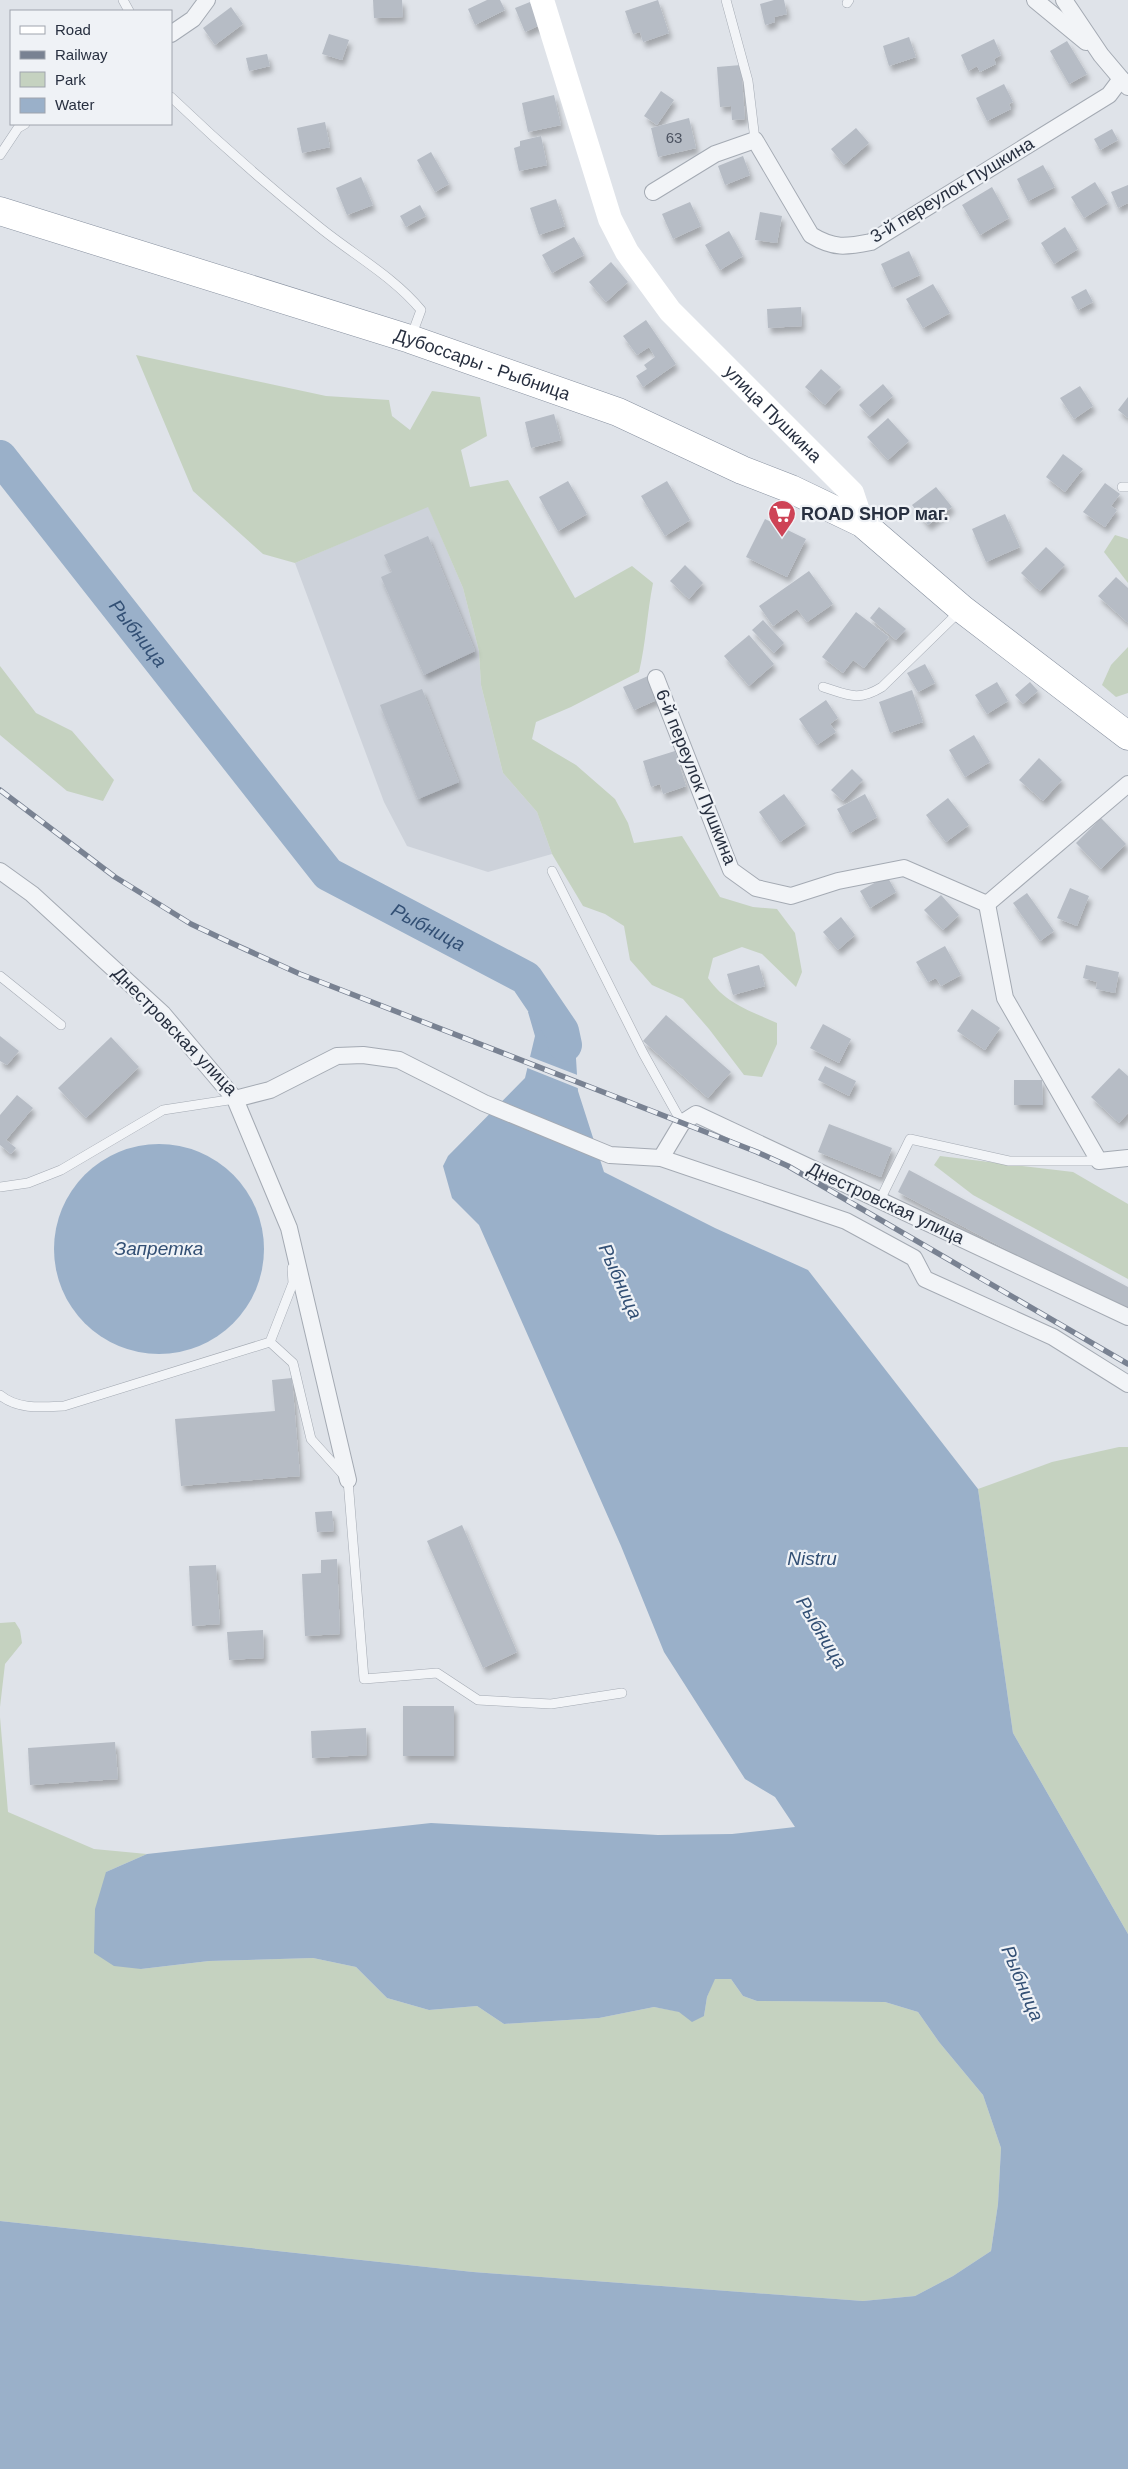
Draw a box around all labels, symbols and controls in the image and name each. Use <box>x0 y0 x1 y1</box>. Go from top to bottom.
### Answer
legend <box>10 10 172 125</box>
text: Road <box>55 21 91 38</box>
text: Railway <box>55 46 108 63</box>
text: Park <box>55 71 86 88</box>
text: Water <box>55 96 94 113</box>
house number: 63 <box>666 129 682 146</box>
street label: 3-й переулок Пушкина <box>867 133 1038 247</box>
street label: Дубоссары - Рыбница <box>392 325 574 405</box>
street label: улица Пушкина <box>720 361 826 467</box>
supermarket icon: ROAD SHOP маг. <box>767 499 797 538</box>
place label: ROAD SHOP маг. <box>801 504 948 524</box>
water label: Рыбница <box>105 595 171 671</box>
street label: 6-й переулок Пушкина <box>652 687 741 868</box>
water label: Рыбница <box>388 899 469 955</box>
street label: Днестровская улица <box>109 963 242 1100</box>
street label: Днестровская улица <box>805 1158 968 1248</box>
water label: Запретка <box>115 1238 203 1259</box>
water label: Рыбница <box>595 1240 646 1322</box>
water label: Nistru <box>787 1548 837 1569</box>
water label: Рыбница <box>792 1593 851 1672</box>
water label: Рыбница <box>997 1942 1048 2024</box>

